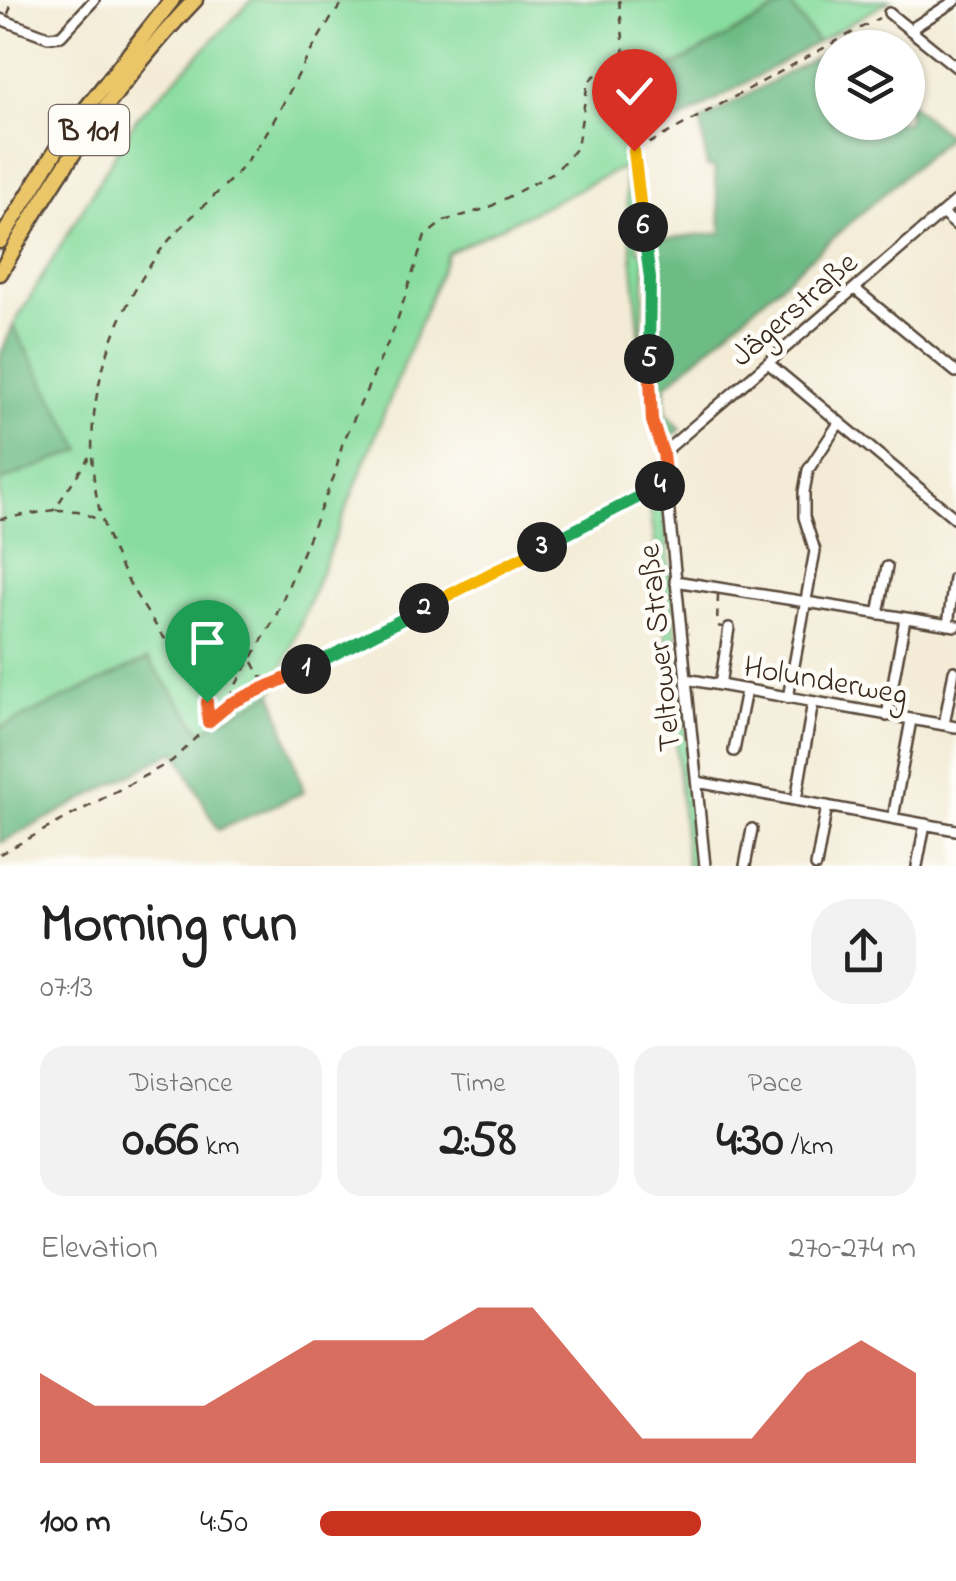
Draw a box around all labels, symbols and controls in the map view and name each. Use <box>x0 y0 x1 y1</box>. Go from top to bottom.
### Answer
map controls <box>815 30 925 140</box>
button: layers <box>815 30 925 140</box>
pin <box>592 49 677 152</box>
icon: check <box>607 64 662 119</box>
road number: B 101 <box>49 105 129 155</box>
pin: 6 <box>618 202 668 252</box>
text: 6 <box>637 206 649 247</box>
street label: Jägerstraße <box>721 241 870 379</box>
pin: 5 <box>624 334 674 384</box>
text: 5 <box>641 338 657 379</box>
pin: 4 <box>635 461 685 511</box>
text: 4 <box>654 465 666 506</box>
pin: 3 <box>517 522 567 572</box>
text: 3 <box>536 526 548 567</box>
street label: Teltower Straße <box>627 541 696 754</box>
pin: 2 <box>399 583 449 633</box>
text: 2 <box>417 587 431 628</box>
pin <box>165 600 250 703</box>
icon: arrive <box>180 615 235 670</box>
pin: 1 <box>281 644 331 694</box>
street label: Holunderweg <box>740 645 911 720</box>
text: 1 <box>302 648 310 689</box>
text: Morning run <box>40 887 297 967</box>
button: share <box>811 899 916 1004</box>
text: 07:13 <box>40 965 93 1012</box>
text: Distance <box>129 1064 233 1105</box>
text: Time <box>450 1064 506 1105</box>
text: Pace <box>748 1064 802 1105</box>
text: 0.66 <box>123 1105 198 1178</box>
text: 2:58 <box>440 1105 516 1178</box>
text: 4:30 <box>717 1105 784 1178</box>
text: km <box>198 1127 239 1168</box>
text: /km <box>784 1127 833 1168</box>
text: Elevation <box>40 1226 158 1273</box>
text: 270–274 m <box>789 1226 916 1273</box>
text: 100 m <box>40 1500 111 1547</box>
text: 4:50 <box>200 1500 248 1547</box>

